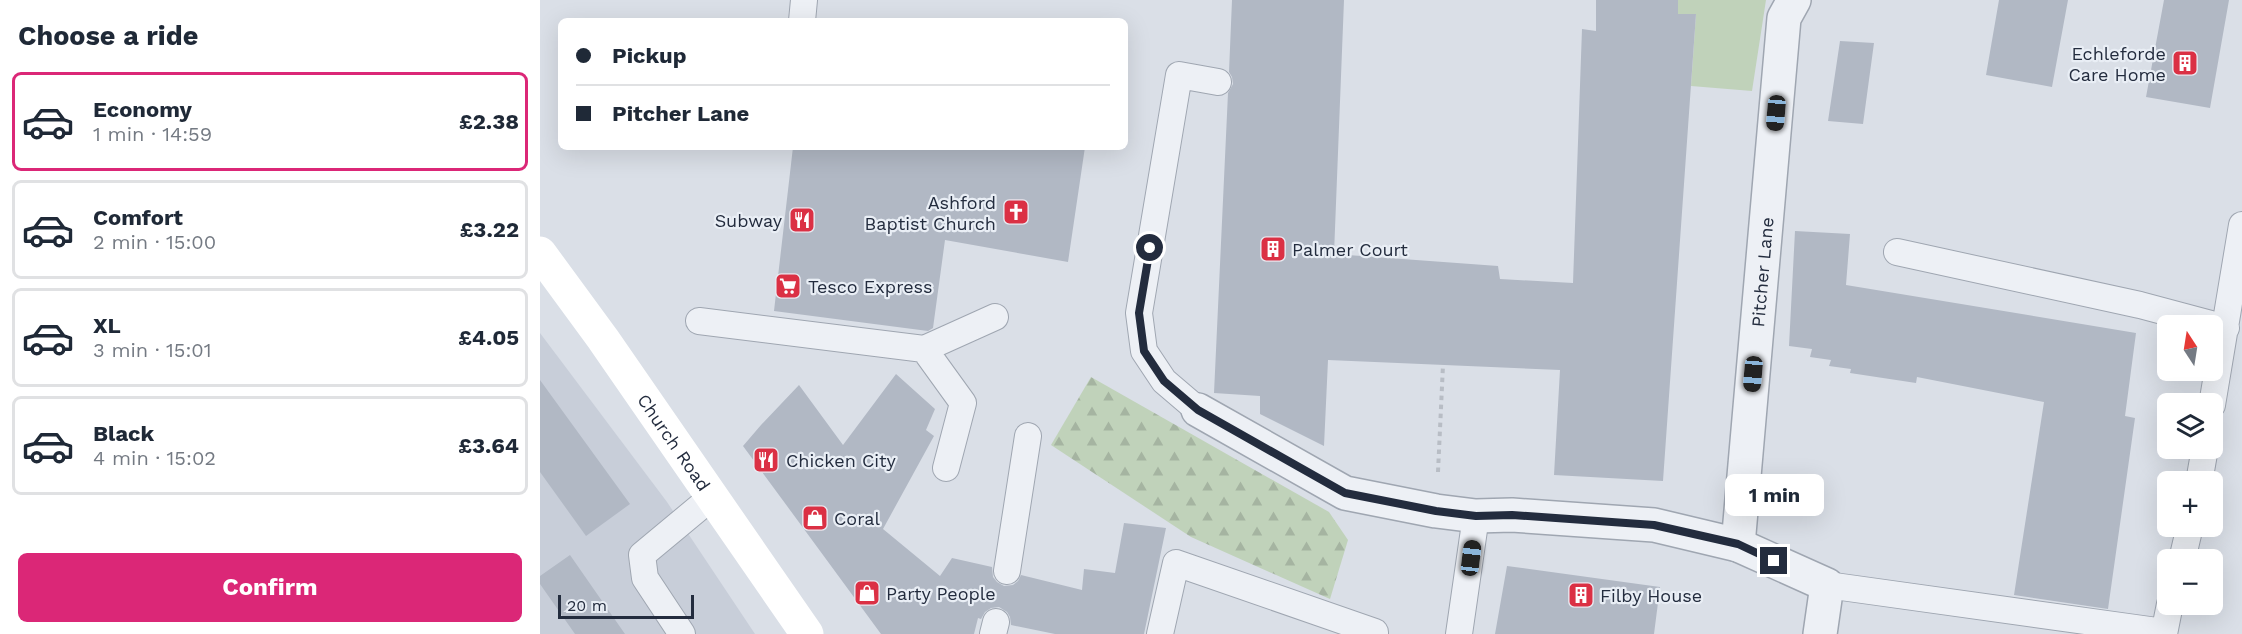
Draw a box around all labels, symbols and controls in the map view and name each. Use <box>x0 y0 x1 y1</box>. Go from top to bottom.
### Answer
text: Choose a ride <box>18 20 198 52</box>
text: Pickup <box>612 43 687 68</box>
place label: Echleforde Care Home <box>2068 43 2166 85</box>
building icon: Echleforde Care Home <box>2170 48 2200 78</box>
car <box>1765 94 1787 132</box>
icon: car <box>21 95 75 149</box>
text: Economy <box>93 97 192 122</box>
text: Pitcher Lane <box>612 101 749 126</box>
text: £2.38 <box>459 109 519 134</box>
text: 1 min · 14:59 <box>93 122 212 146</box>
place label: Ashford Baptist Church <box>865 192 996 234</box>
church icon: Ashford Baptist Church <box>1001 197 1031 227</box>
icon: car <box>21 203 75 257</box>
text: Comfort <box>93 205 183 230</box>
restaurant icon: Subway <box>787 205 817 235</box>
place label: Subway <box>715 210 783 231</box>
street label: Pitcher Lane <box>1747 216 1777 328</box>
text: £3.22 <box>460 217 519 242</box>
text: 2 min · 15:00 <box>93 230 216 254</box>
route start <box>1136 234 1163 261</box>
building icon: Palmer Court <box>1258 234 1288 264</box>
place label: Palmer Court <box>1292 239 1408 260</box>
supermarket icon: Tesco Express <box>773 271 803 301</box>
place label: Tesco Express <box>808 276 933 297</box>
icon: car <box>21 311 75 365</box>
text: XL <box>93 313 121 338</box>
north arrow <box>2157 315 2223 381</box>
map controls <box>2157 315 2223 615</box>
text: £4.05 <box>458 325 519 350</box>
text: 3 min · 15:01 <box>93 338 212 362</box>
car <box>1742 355 1764 393</box>
street label: Church Road <box>634 390 715 495</box>
button: layers <box>2157 393 2223 459</box>
icon: car <box>21 419 75 473</box>
text: Black <box>93 421 154 446</box>
text: £3.64 <box>458 433 519 458</box>
restaurant icon: Chicken City <box>751 445 781 475</box>
text: 4 min · 15:02 <box>93 446 216 470</box>
place label: Chicken City <box>786 450 897 471</box>
button: + <box>2157 471 2223 537</box>
callout: 1 min <box>1724 474 1824 516</box>
text: 1 min <box>1749 483 1800 507</box>
shop icon: Coral <box>800 503 830 533</box>
place label: Coral <box>834 508 880 529</box>
car <box>1460 539 1482 577</box>
route end <box>1760 547 1787 574</box>
button: − <box>2157 549 2223 615</box>
button: Confirm <box>18 553 522 622</box>
shop icon: Party People <box>852 578 882 608</box>
building icon: Filby House <box>1566 580 1596 610</box>
place label: Party People <box>886 583 996 604</box>
place label: Filby House <box>1600 585 1702 606</box>
scale bar <box>558 592 694 620</box>
text: 20 m <box>567 596 607 615</box>

